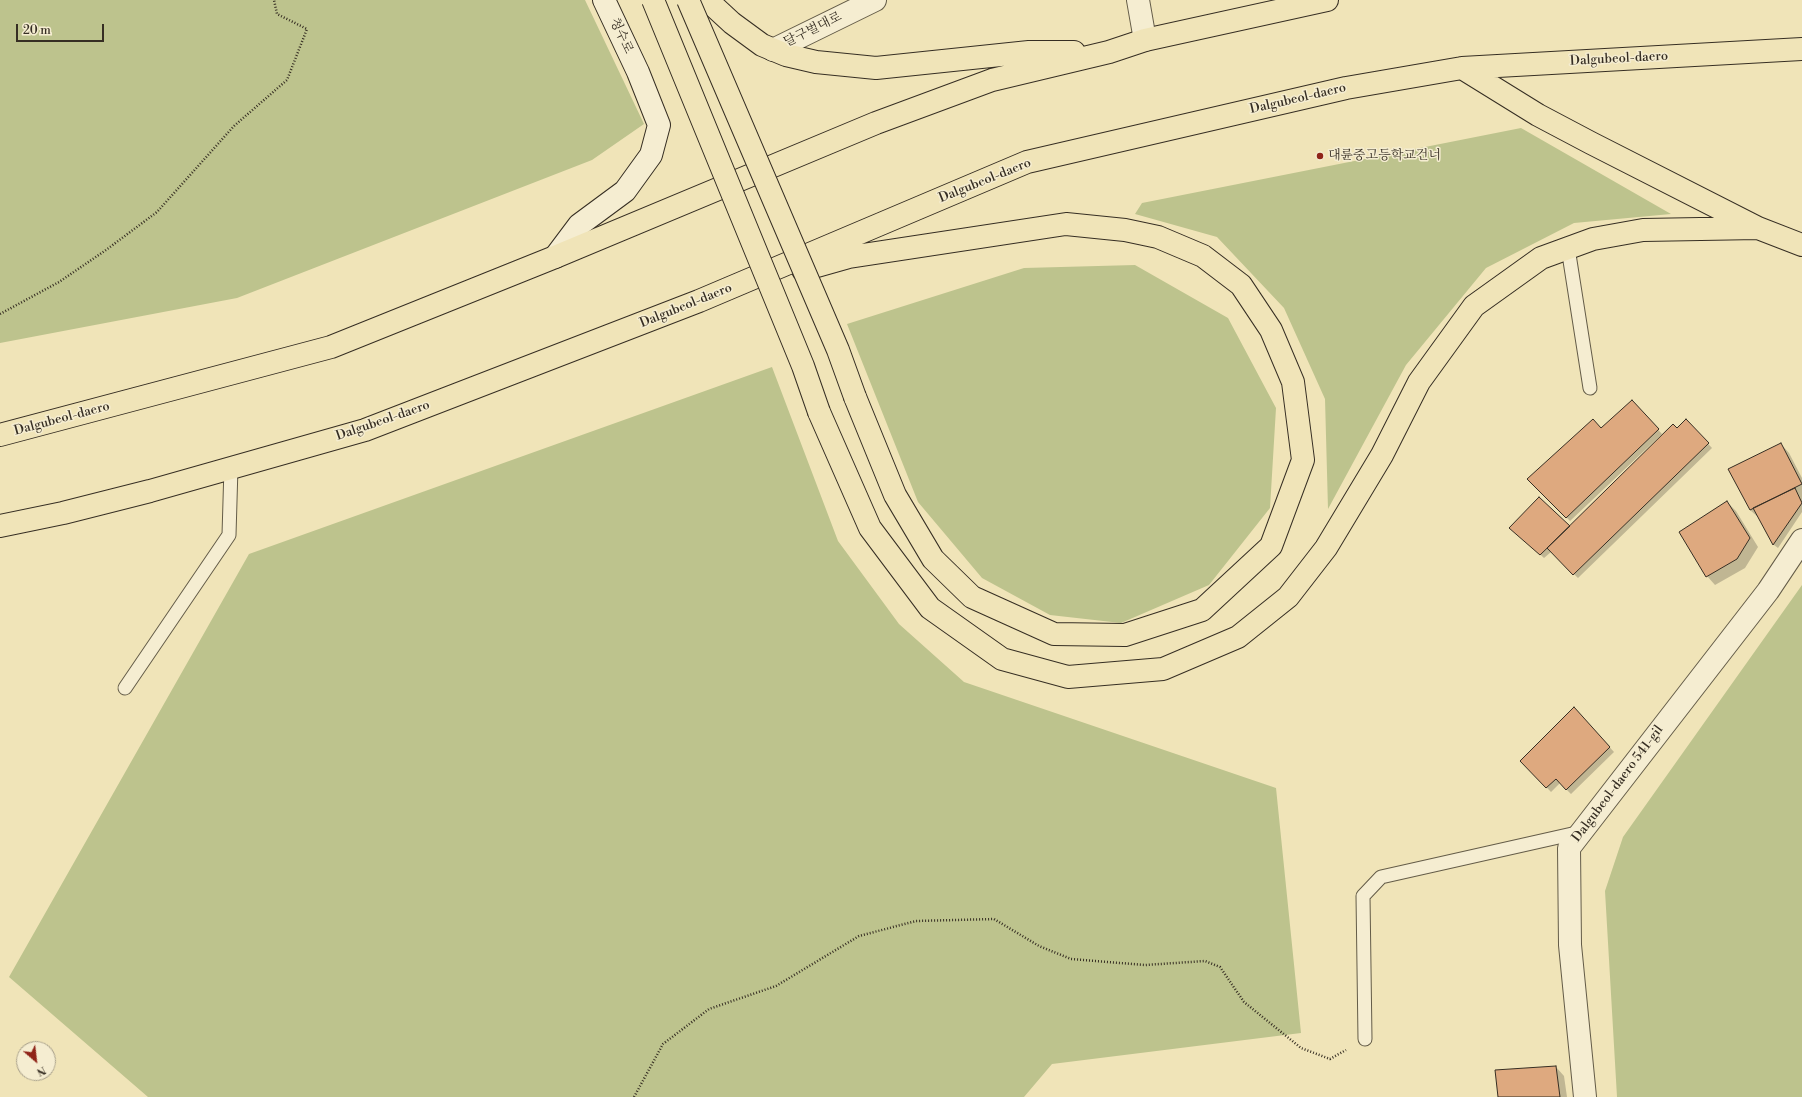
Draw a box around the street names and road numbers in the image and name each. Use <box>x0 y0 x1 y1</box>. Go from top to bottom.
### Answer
street label: 달구벌대로 <box>781 9 845 51</box>
street label: 청수로 <box>606 16 636 56</box>
street label: Dalgubeol-daero <box>1570 49 1668 69</box>
street label: Dalgubeol-daero <box>1248 80 1348 118</box>
street label: Dalgubeol-daero <box>937 155 1033 207</box>
street label: Dalgubeol-daero <box>638 280 734 332</box>
street label: Dalgubeol-daero <box>334 398 432 444</box>
street label: Dalgubeol-daero <box>13 399 111 439</box>
street label: Dalgubeol-daero 541-gil <box>1569 723 1667 845</box>

